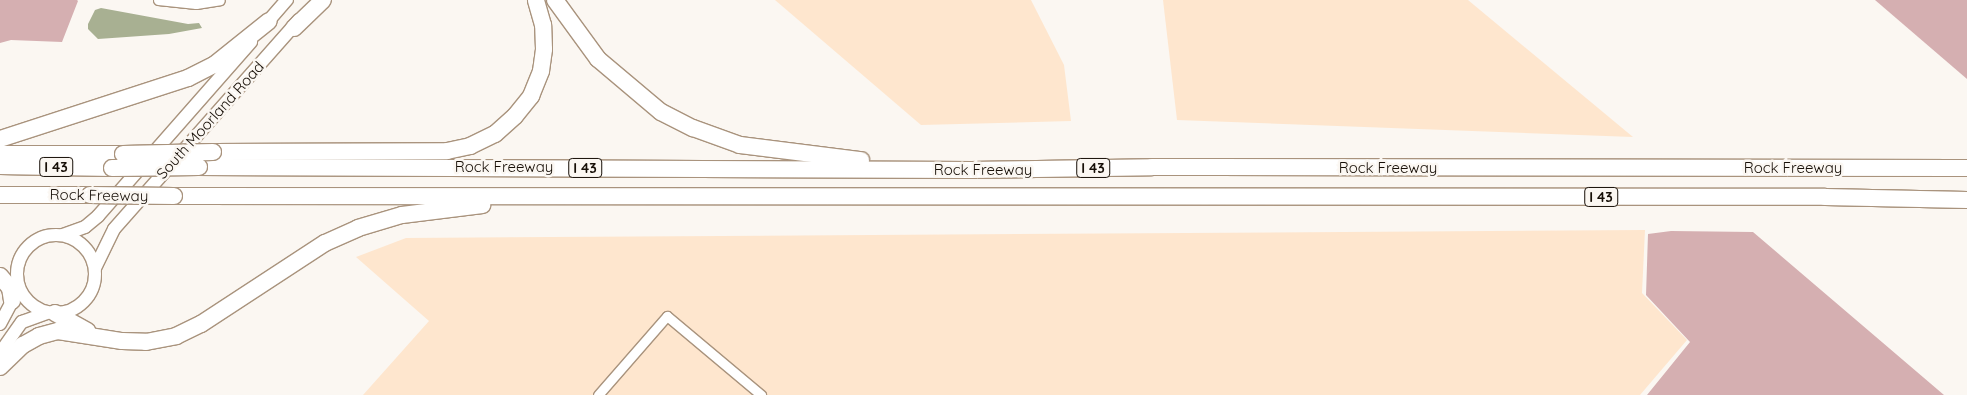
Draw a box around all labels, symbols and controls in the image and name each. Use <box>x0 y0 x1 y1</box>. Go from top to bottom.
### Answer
street label: South Moorland Road <box>153 58 267 182</box>
road number: I 43 <box>38 156 74 178</box>
road number: I 43 <box>568 156 602 180</box>
road number: I 43 <box>1076 156 1110 180</box>
street label: Rock Freeway <box>455 158 553 176</box>
street label: Rock Freeway <box>1339 159 1437 177</box>
street label: Rock Freeway <box>1744 159 1842 177</box>
street label: Rock Freeway <box>934 161 1032 179</box>
street label: Rock Freeway <box>50 185 148 205</box>
road number: I 43 <box>1584 186 1618 208</box>

